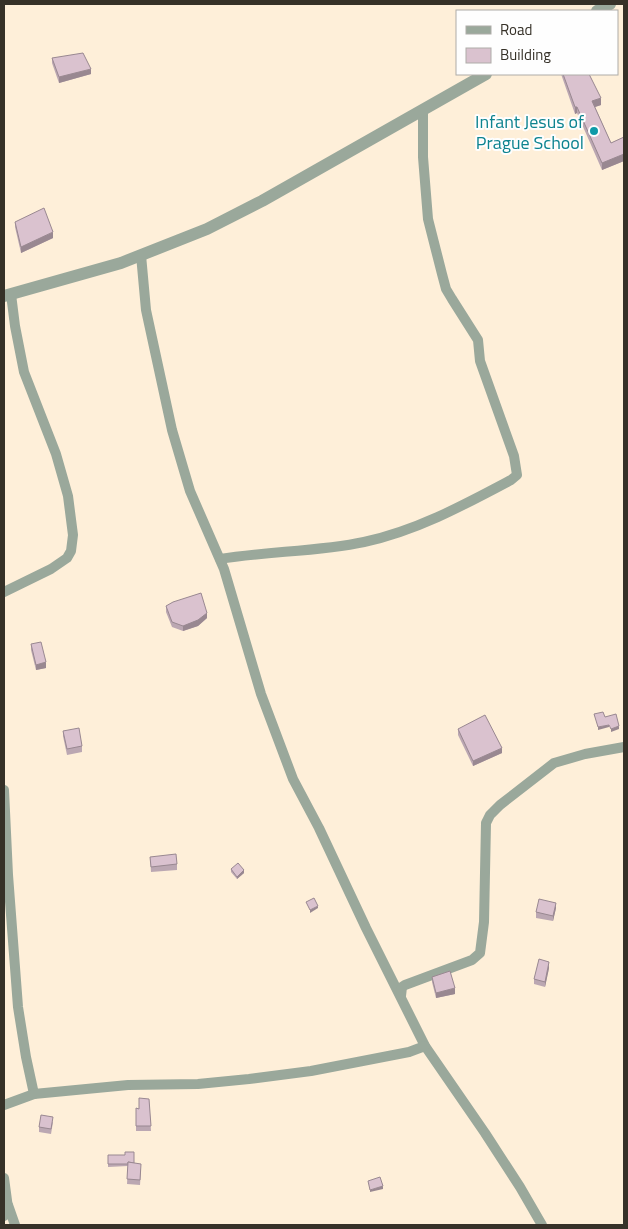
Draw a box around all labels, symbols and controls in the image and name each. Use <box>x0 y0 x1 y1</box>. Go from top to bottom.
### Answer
legend <box>456 10 618 75</box>
text: Road <box>500 18 532 41</box>
text: Building <box>500 43 551 66</box>
place label: Infant Jesus of Prague School <box>475 108 584 156</box>
marker: Infant Jesus of Prague School <box>588 125 600 137</box>

